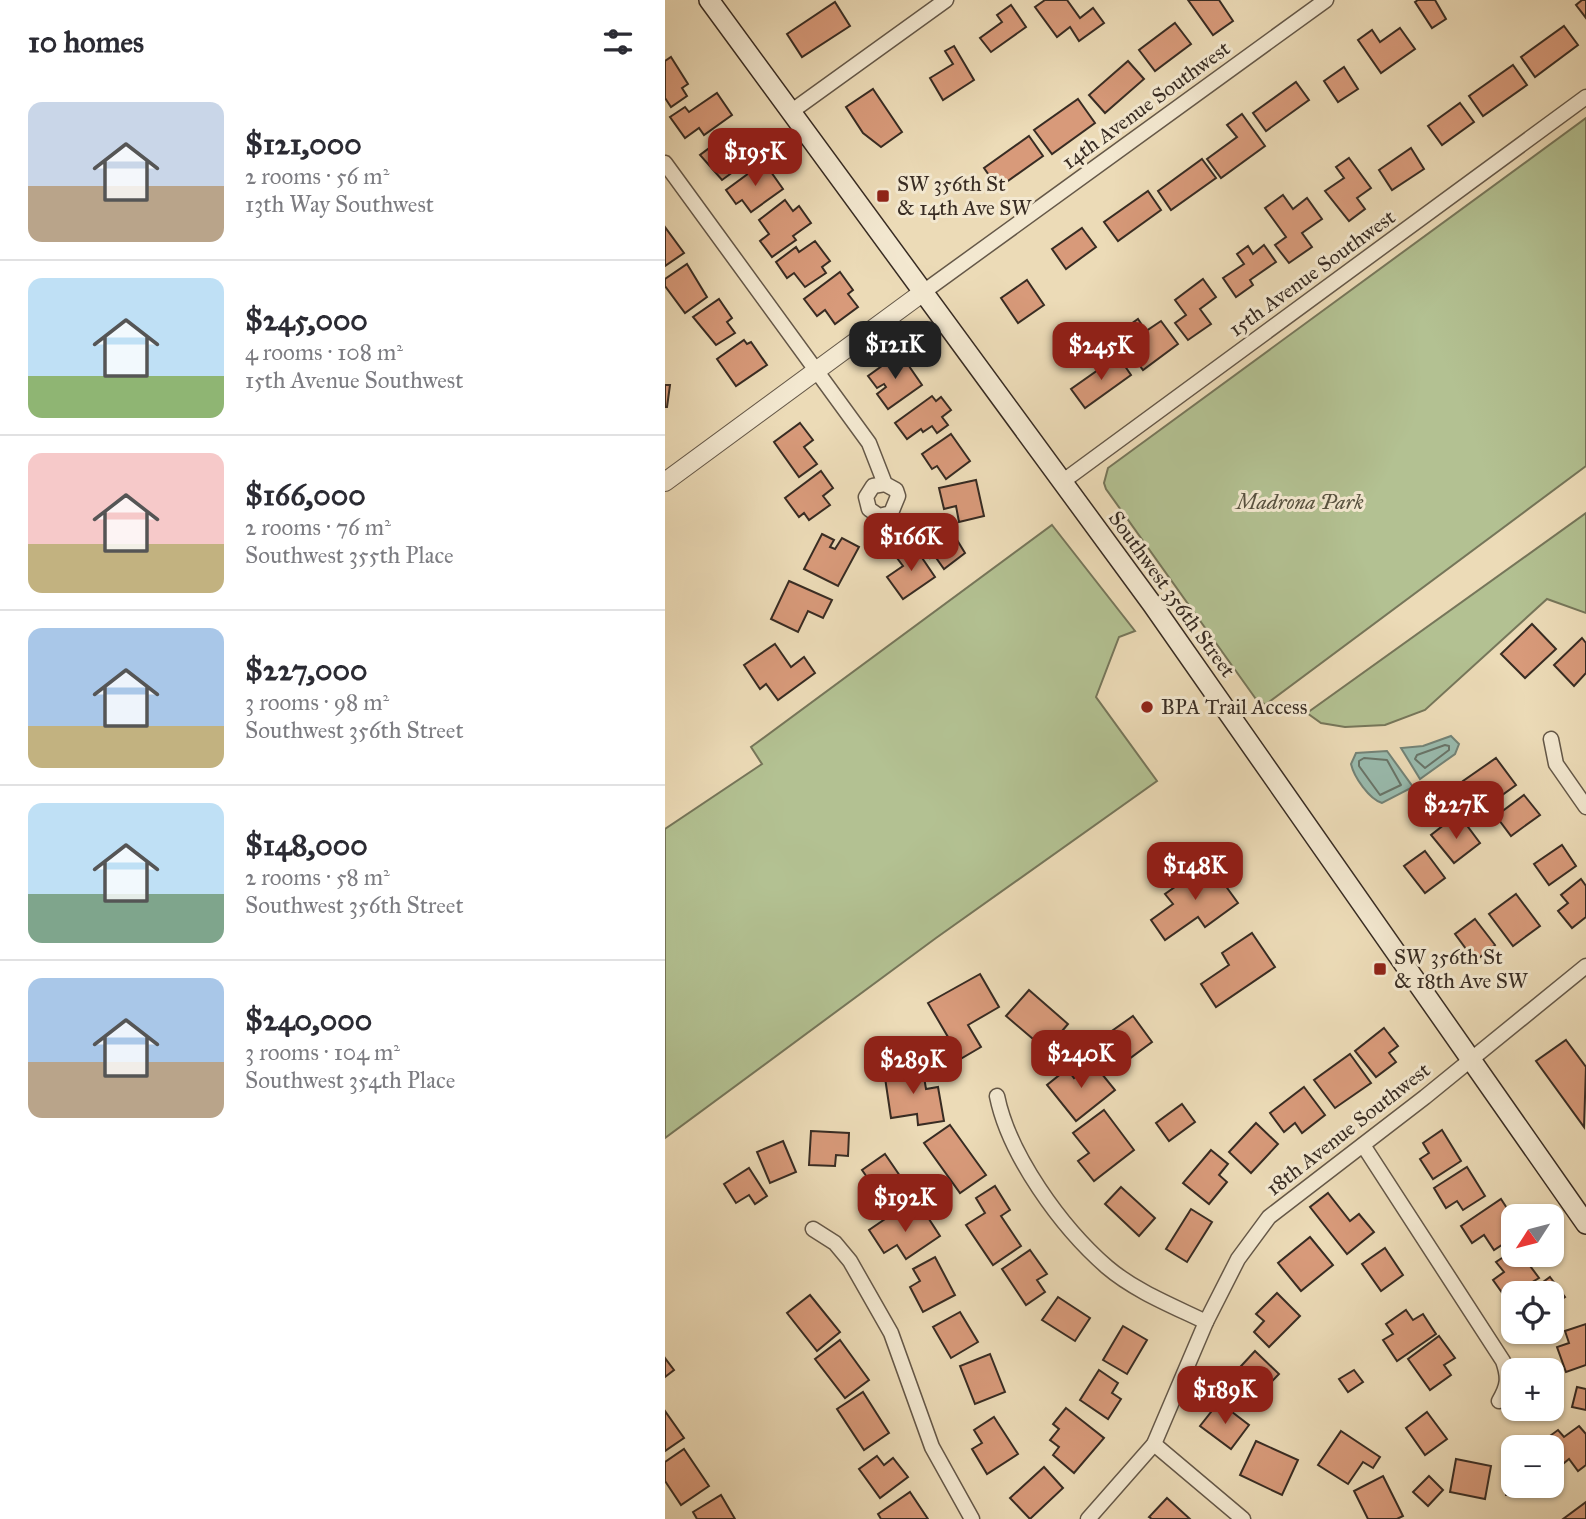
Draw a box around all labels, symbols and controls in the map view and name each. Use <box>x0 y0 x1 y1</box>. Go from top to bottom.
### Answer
icon: filters <box>599 23 637 61</box>
text: 10 homes <box>28 24 144 60</box>
street label: 14th Avenue Southwest <box>1057 35 1236 175</box>
text: $121,000 <box>245 126 362 162</box>
pin: $195K <box>706 128 804 188</box>
icon: home <box>84 130 168 214</box>
text: $195K <box>724 137 786 165</box>
text: 2 rooms · 56 m² <box>245 162 389 190</box>
place label: SW 356th St & 14th Ave SW <box>897 171 1032 221</box>
marker: SW 356th St & 14th Ave SW <box>875 188 891 204</box>
text: 13th Way Southwest <box>245 190 434 218</box>
street label: 15th Avenue Southwest <box>1224 204 1401 342</box>
text: $245,000 <box>245 302 368 338</box>
icon: home <box>84 306 168 390</box>
pin: $121K <box>846 322 944 381</box>
pin: $245K <box>1052 322 1150 382</box>
text: $121K <box>865 330 925 358</box>
text: $245K <box>1069 331 1133 359</box>
text: 4 rooms · 108 m² <box>245 338 403 366</box>
text: 15th Avenue Southwest <box>245 366 463 394</box>
text: $166,000 <box>245 477 366 513</box>
icon: home <box>84 481 168 565</box>
park label: Madrona Park <box>1234 489 1364 515</box>
street label: Southwest 356th Street <box>1103 506 1241 683</box>
text: 2 rooms · 76 m² <box>245 513 391 541</box>
pin: $166K <box>862 514 960 573</box>
text: $166K <box>880 522 942 550</box>
text: Southwest 355th Place <box>245 541 454 569</box>
text: $227,000 <box>245 652 367 688</box>
icon: home <box>84 656 168 740</box>
text: 3 rooms · 98 m² <box>245 688 389 716</box>
place label: BPA Trail Access <box>1161 694 1307 720</box>
marker: BPA Trail Access <box>1139 699 1155 715</box>
text: Southwest 356th Street <box>245 716 464 744</box>
pin: $227K <box>1407 782 1505 841</box>
text: $227K <box>1424 790 1488 818</box>
text: $148,000 <box>245 827 368 863</box>
icon: home <box>84 831 168 915</box>
pin: $148K <box>1146 842 1244 902</box>
text: $148K <box>1163 851 1227 879</box>
text: 2 rooms · 58 m² <box>245 863 390 891</box>
text: Southwest 356th Street <box>245 891 464 919</box>
place label: SW 356th St & 18th Ave SW <box>1394 944 1529 994</box>
marker: SW 356th St & 18th Ave SW <box>1372 961 1388 977</box>
text: $240,000 <box>245 1002 372 1038</box>
icon: home <box>84 1006 168 1090</box>
pin: $240K <box>1032 1030 1130 1090</box>
pin: $289K <box>864 1036 962 1096</box>
text: 3 rooms · 104 m² <box>245 1038 400 1066</box>
text: $240K <box>1047 1039 1115 1067</box>
text: $289K <box>880 1045 946 1073</box>
street label: 18th Avenue Southwest <box>1261 1057 1436 1201</box>
text: Southwest 354th Place <box>245 1066 455 1094</box>
pin: $192K <box>856 1174 954 1234</box>
text: $192K <box>874 1183 936 1211</box>
north arrow <box>1501 1204 1565 1267</box>
map controls <box>1501 1204 1564 1498</box>
button: locate <box>1501 1281 1564 1344</box>
button: + <box>1501 1358 1564 1421</box>
pin: $189K <box>1176 1366 1274 1426</box>
text: $189K <box>1193 1375 1257 1403</box>
button: − <box>1501 1435 1564 1498</box>

